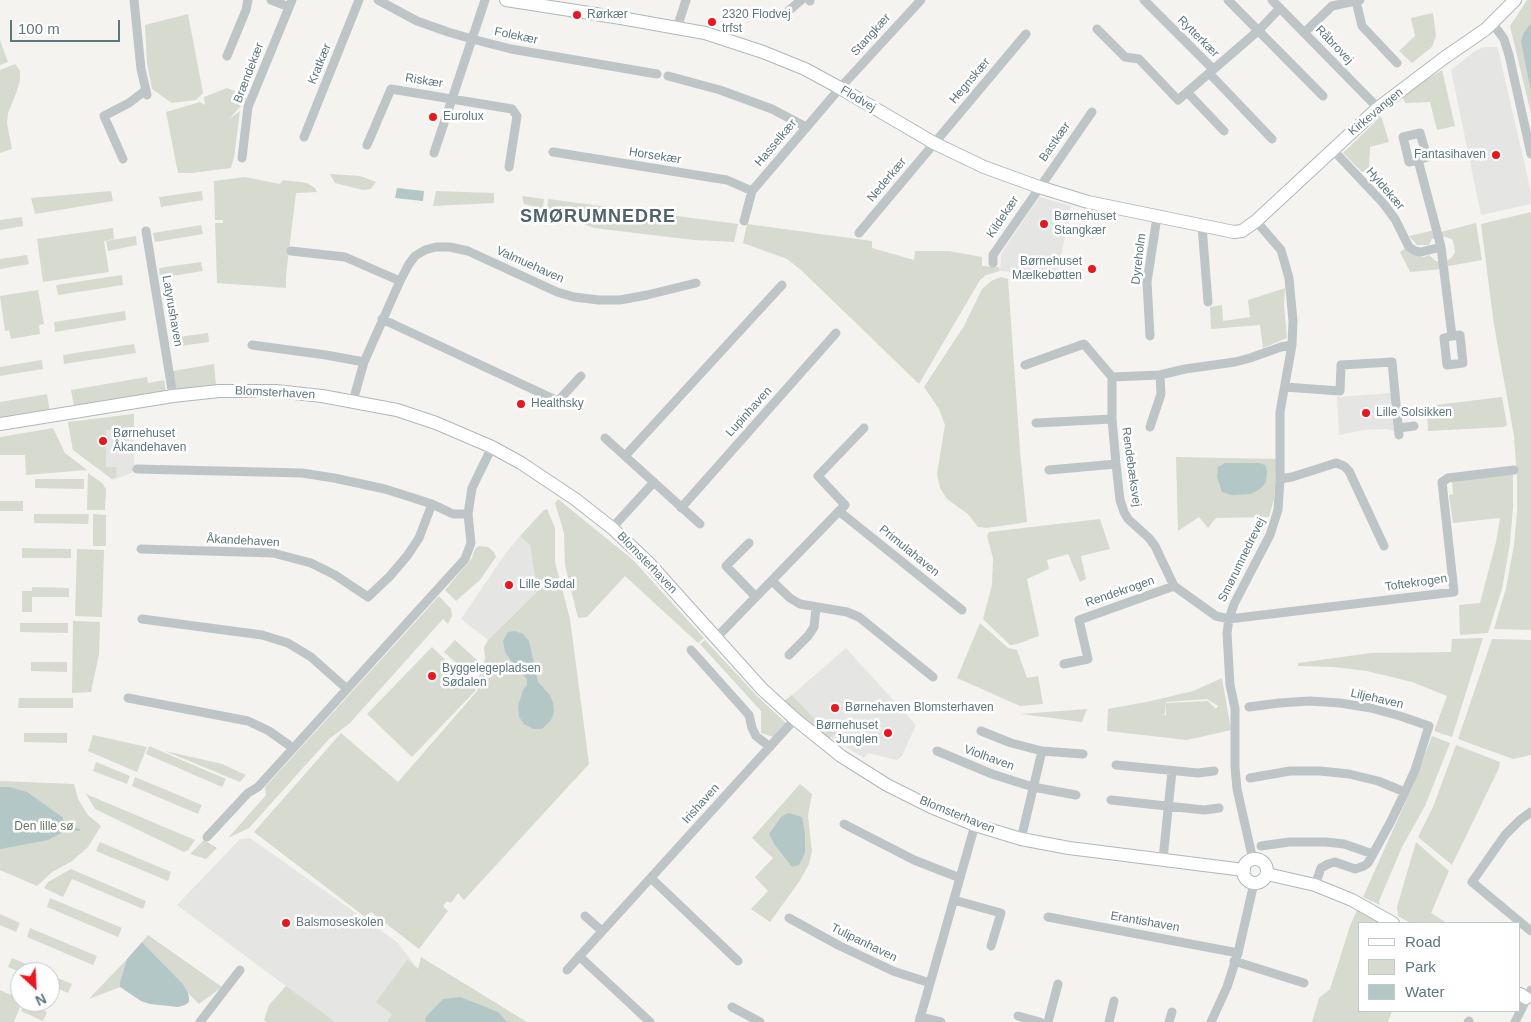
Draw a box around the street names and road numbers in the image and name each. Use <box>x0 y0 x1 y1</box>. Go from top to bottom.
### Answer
street label: Stangkær <box>848 11 894 59</box>
street label: Rytterkær <box>1174 13 1222 61</box>
street label: Råbrovej <box>1312 23 1356 67</box>
street label: Folekær <box>493 24 539 48</box>
street label: Brændekær <box>231 41 267 105</box>
street label: Kratkær <box>305 42 335 86</box>
street label: Hegnskær <box>947 55 993 107</box>
street label: Riskær <box>404 71 444 91</box>
street label: Flodvej <box>838 83 878 115</box>
street label: Kirkevangen <box>1346 85 1406 139</box>
street label: Hasselkær <box>752 116 800 170</box>
street label: Bastkær <box>1036 120 1074 164</box>
street label: Horsekær <box>628 145 682 167</box>
street label: Nederkær <box>864 155 910 205</box>
street label: Hyldekær <box>1363 165 1407 213</box>
street label: Kildekær <box>984 193 1022 241</box>
street label: Dyreholm <box>1129 233 1149 285</box>
street label: Valmuehaven <box>494 244 566 286</box>
street label: Latyrushaven <box>159 274 185 348</box>
street label: Blomsterhaven <box>235 384 315 402</box>
street label: Lupinhaven <box>723 384 775 440</box>
street label: Rendebæksvej <box>1118 426 1144 508</box>
street label: Smørumnedrevej <box>1215 515 1269 605</box>
street label: Primulahaven <box>876 522 942 580</box>
street label: Blomsterhaven <box>614 529 680 597</box>
street label: Åkandehaven <box>206 532 280 550</box>
street label: Toftekrogen <box>1384 572 1448 594</box>
street label: Rendekrogen <box>1084 573 1156 611</box>
street label: Liljehaven <box>1349 686 1405 712</box>
street label: Violhaven <box>962 742 1016 774</box>
street label: Irishaven <box>679 781 723 827</box>
street label: Blomsterhaven <box>917 793 997 837</box>
street label: Erantishaven <box>1109 909 1181 935</box>
street label: Tulipanhaven <box>829 921 899 965</box>

